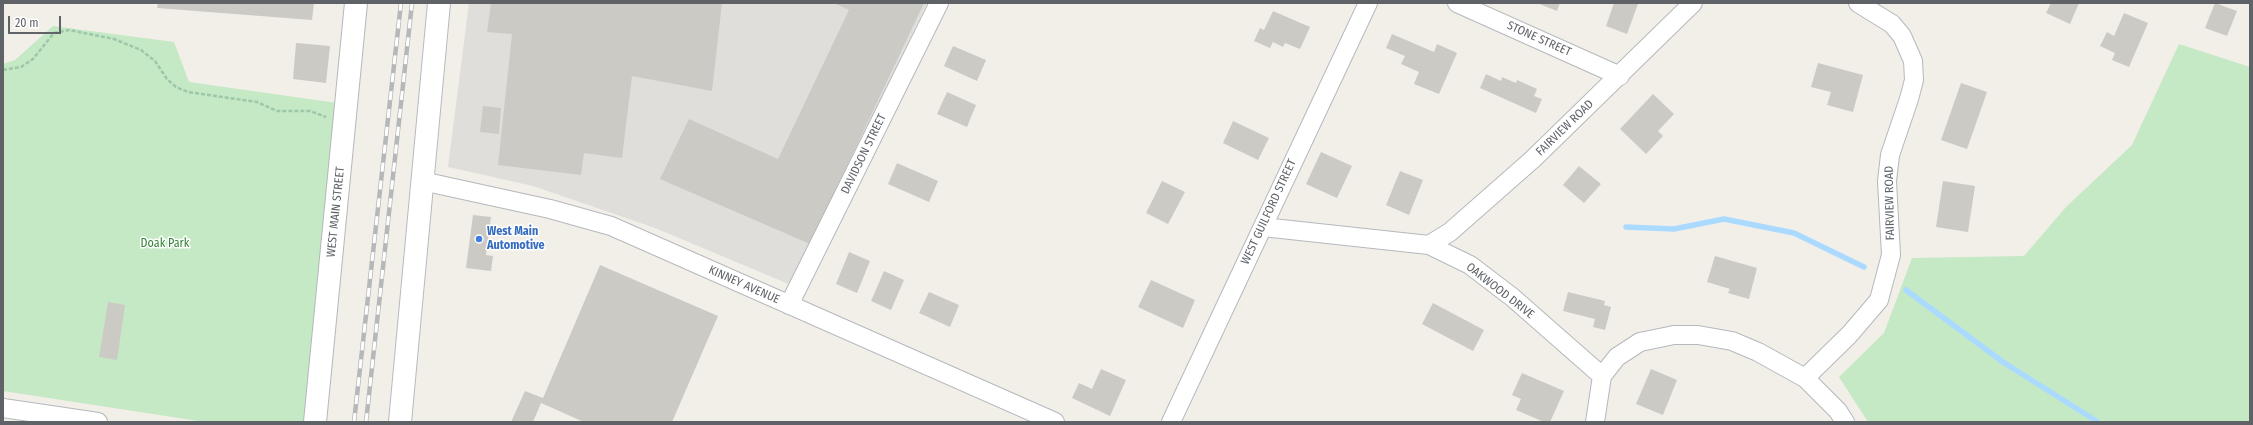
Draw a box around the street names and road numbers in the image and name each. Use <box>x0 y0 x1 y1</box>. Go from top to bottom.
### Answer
street label: STONE STREET <box>1505 18 1573 60</box>
street label: FAIRVIEW ROAD <box>1533 97 1597 159</box>
street label: DAVIDSON STREET <box>838 112 890 196</box>
street label: WEST GUILFORD STREET <box>1238 157 1300 267</box>
street label: WEST MAIN STREET <box>324 166 348 258</box>
street label: FAIRVIEW ROAD <box>1882 166 1898 240</box>
street label: OAKWOOD DRIVE <box>1463 260 1537 322</box>
street label: KINNEY AVENUE <box>706 263 782 307</box>

